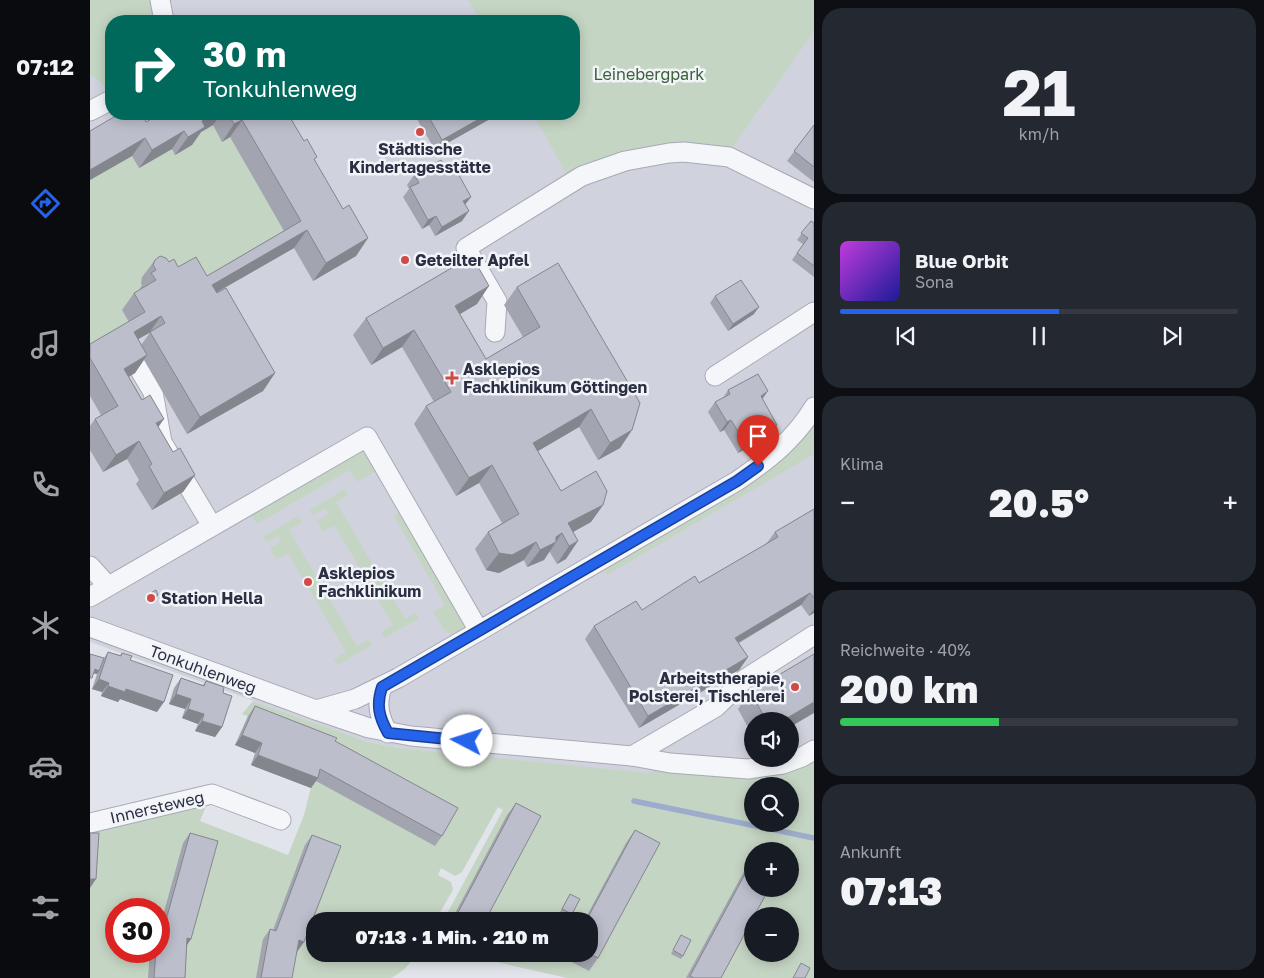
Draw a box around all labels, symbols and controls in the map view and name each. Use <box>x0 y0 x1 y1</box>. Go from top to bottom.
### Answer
text: 30 m <box>203 33 286 75</box>
icon: right <box>120 35 185 100</box>
text: 21 <box>1002 52 1076 130</box>
text: 07:12 <box>16 53 74 80</box>
park label: Leinebergpark <box>594 64 704 84</box>
text: Tonkuhlenweg <box>203 75 357 102</box>
text: km/h <box>1019 124 1059 144</box>
marker: Städtische Kindertagesstätte <box>414 126 426 138</box>
place label: Städtische Kindertagesstätte <box>349 139 491 177</box>
icon: directions <box>28 186 63 221</box>
text: Blue Orbit <box>915 249 1009 272</box>
place label: Geteilter Apfel <box>415 250 530 270</box>
marker: Geteilter Apfel <box>399 254 411 266</box>
text: Sona <box>915 272 954 292</box>
icon: previous <box>892 322 920 350</box>
icon: pause <box>1025 322 1053 350</box>
icon: next <box>1158 322 1186 350</box>
icon: music <box>28 327 63 362</box>
place label: Asklepios Fachklinikum Göttingen <box>463 359 647 397</box>
marker: Asklepios Fachklinikum Göttingen <box>445 371 459 385</box>
pin <box>737 415 779 466</box>
icon: arrive <box>744 422 772 450</box>
text: Klima <box>840 454 884 474</box>
icon: phone <box>28 467 63 502</box>
text: 20.5° <box>989 480 1089 525</box>
text: − <box>840 486 855 519</box>
text: + <box>1223 486 1238 519</box>
place label: Asklepios Fachklinikum <box>318 563 421 601</box>
marker: Asklepios Fachklinikum <box>302 576 314 588</box>
place label: Station Hella <box>161 588 263 608</box>
marker: Station Hella <box>145 592 157 604</box>
icon: climate <box>28 608 63 643</box>
street label: Tonkuhlenweg <box>147 640 259 698</box>
text: Reichweite · 40% <box>840 640 971 660</box>
text: 200 km <box>840 666 978 711</box>
place label: Arbeitstherapie, Polsterei, Tischlerei <box>629 668 785 706</box>
marker: Arbeitstherapie, Polsterei, Tischlerei <box>789 681 801 693</box>
map controls <box>744 712 799 962</box>
button: sound <box>744 712 799 767</box>
position arrow <box>440 714 492 766</box>
icon: car <box>28 749 63 784</box>
button: search <box>744 777 799 832</box>
street label: Innersteweg <box>108 786 206 828</box>
button: + <box>744 842 799 897</box>
text: Ankunft <box>840 842 902 862</box>
text: 07:13 <box>840 868 942 913</box>
icon: filters <box>28 890 63 925</box>
speed limit sign: 30 <box>105 898 170 963</box>
button: − <box>744 907 799 962</box>
text: 07:13 · 1 Min. · 210 m <box>355 925 549 948</box>

